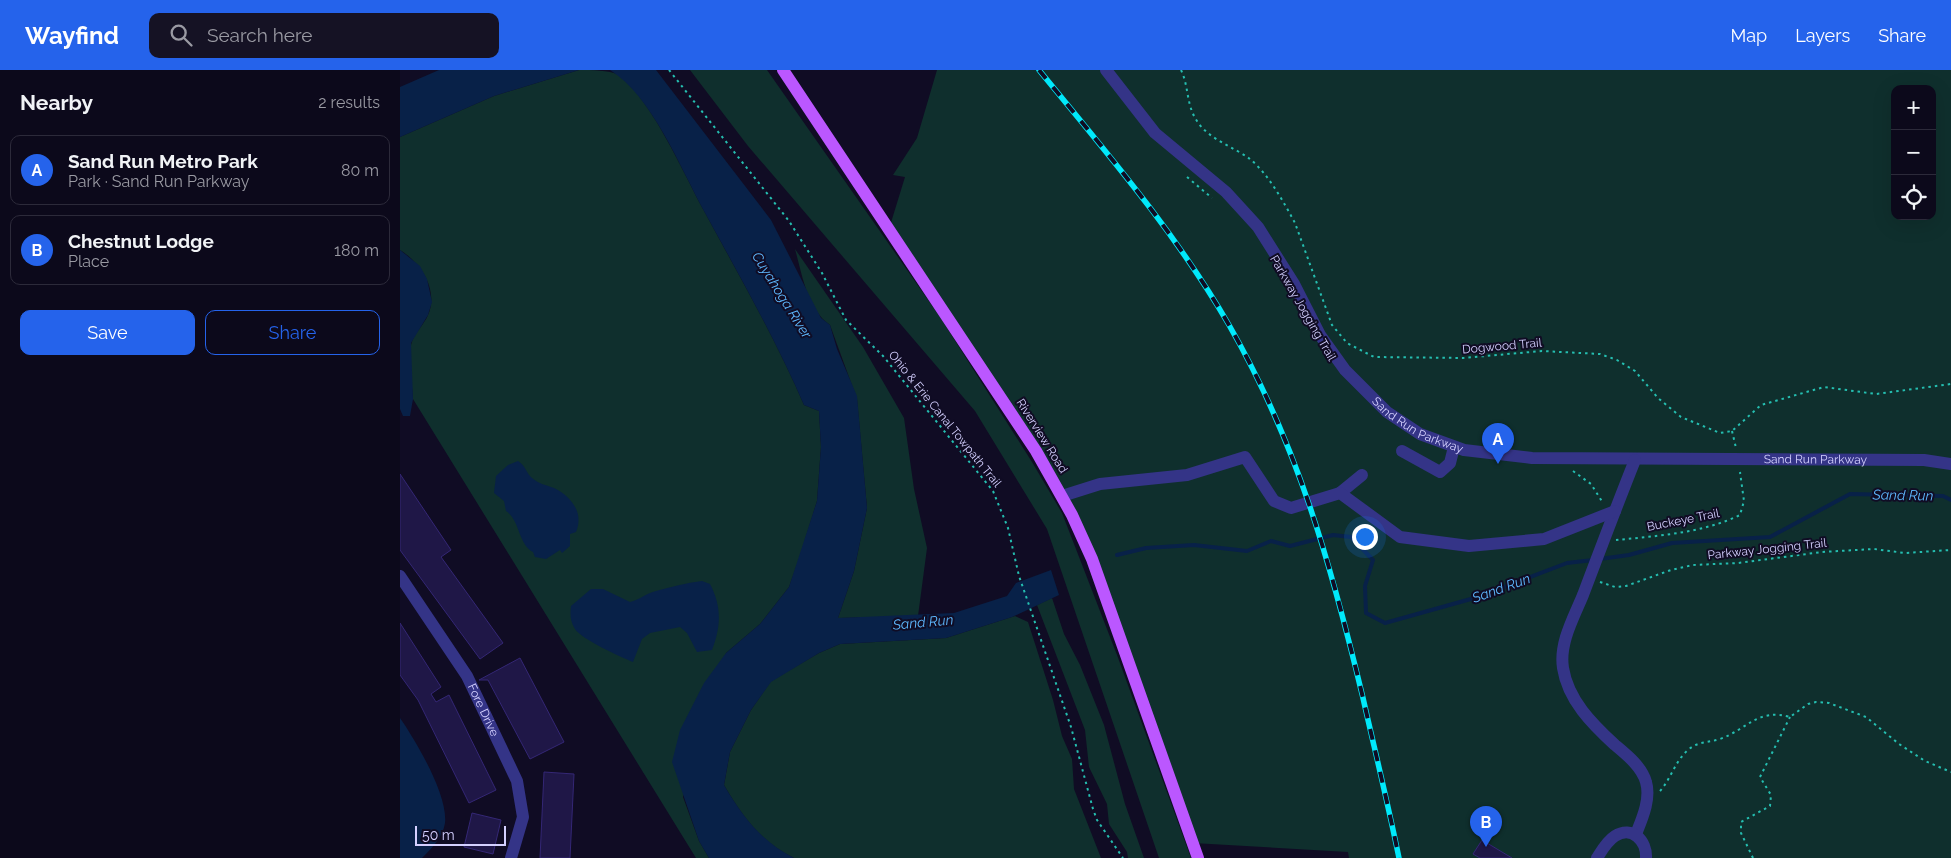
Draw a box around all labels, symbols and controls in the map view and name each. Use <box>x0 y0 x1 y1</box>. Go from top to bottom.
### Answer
search box <box>149 13 499 58</box>
text: Wayfind <box>25 21 119 50</box>
icon: search <box>167 21 195 49</box>
text: Search here <box>207 24 312 46</box>
text: Map <box>1731 25 1767 46</box>
text: Layers <box>1795 25 1850 46</box>
text: Share <box>1878 25 1926 46</box>
map controls <box>1891 85 1936 220</box>
button: + <box>1891 85 1936 130</box>
text: Nearby <box>20 90 93 115</box>
text: 2 results <box>318 93 380 112</box>
button: − <box>1891 130 1936 175</box>
text: Sand Run Metro Park <box>68 150 258 172</box>
text: A <box>32 161 42 180</box>
text: 80 m <box>341 161 379 180</box>
text: Park · Sand Run Parkway <box>68 172 250 191</box>
button: locate <box>1891 175 1936 220</box>
text: Chestnut Lodge <box>68 230 214 252</box>
text: B <box>32 241 42 260</box>
text: 180 m <box>334 241 379 260</box>
water label: Cuyahoga River <box>749 249 816 342</box>
text: Place <box>68 252 109 271</box>
street label: Parkway Jogging Trail <box>1267 253 1339 364</box>
button: Save <box>20 310 195 355</box>
button: Share <box>205 310 380 355</box>
street label: Dogwood Trail <box>1462 335 1543 356</box>
street label: Ohio & Erie Canal Towpath Trail <box>886 348 1005 490</box>
street label: Sand Run Parkway <box>1369 394 1466 456</box>
street label: Riverview Road <box>1014 396 1070 476</box>
pin: A <box>1482 423 1514 464</box>
street label: Sand Run Parkway <box>1764 452 1868 467</box>
water label: Sand Run <box>1872 486 1934 504</box>
street label: Buckeye Trail <box>1646 506 1721 534</box>
your location <box>1352 524 1378 550</box>
street label: Parkway Jogging Trail <box>1707 536 1828 562</box>
water label: Sand Run <box>1469 570 1532 606</box>
water label: Sand Run <box>891 611 954 633</box>
street label: Fore Drive <box>465 681 502 739</box>
pin: B <box>1470 806 1502 847</box>
scale bar <box>415 823 506 846</box>
text: 50 m <box>422 827 455 843</box>

